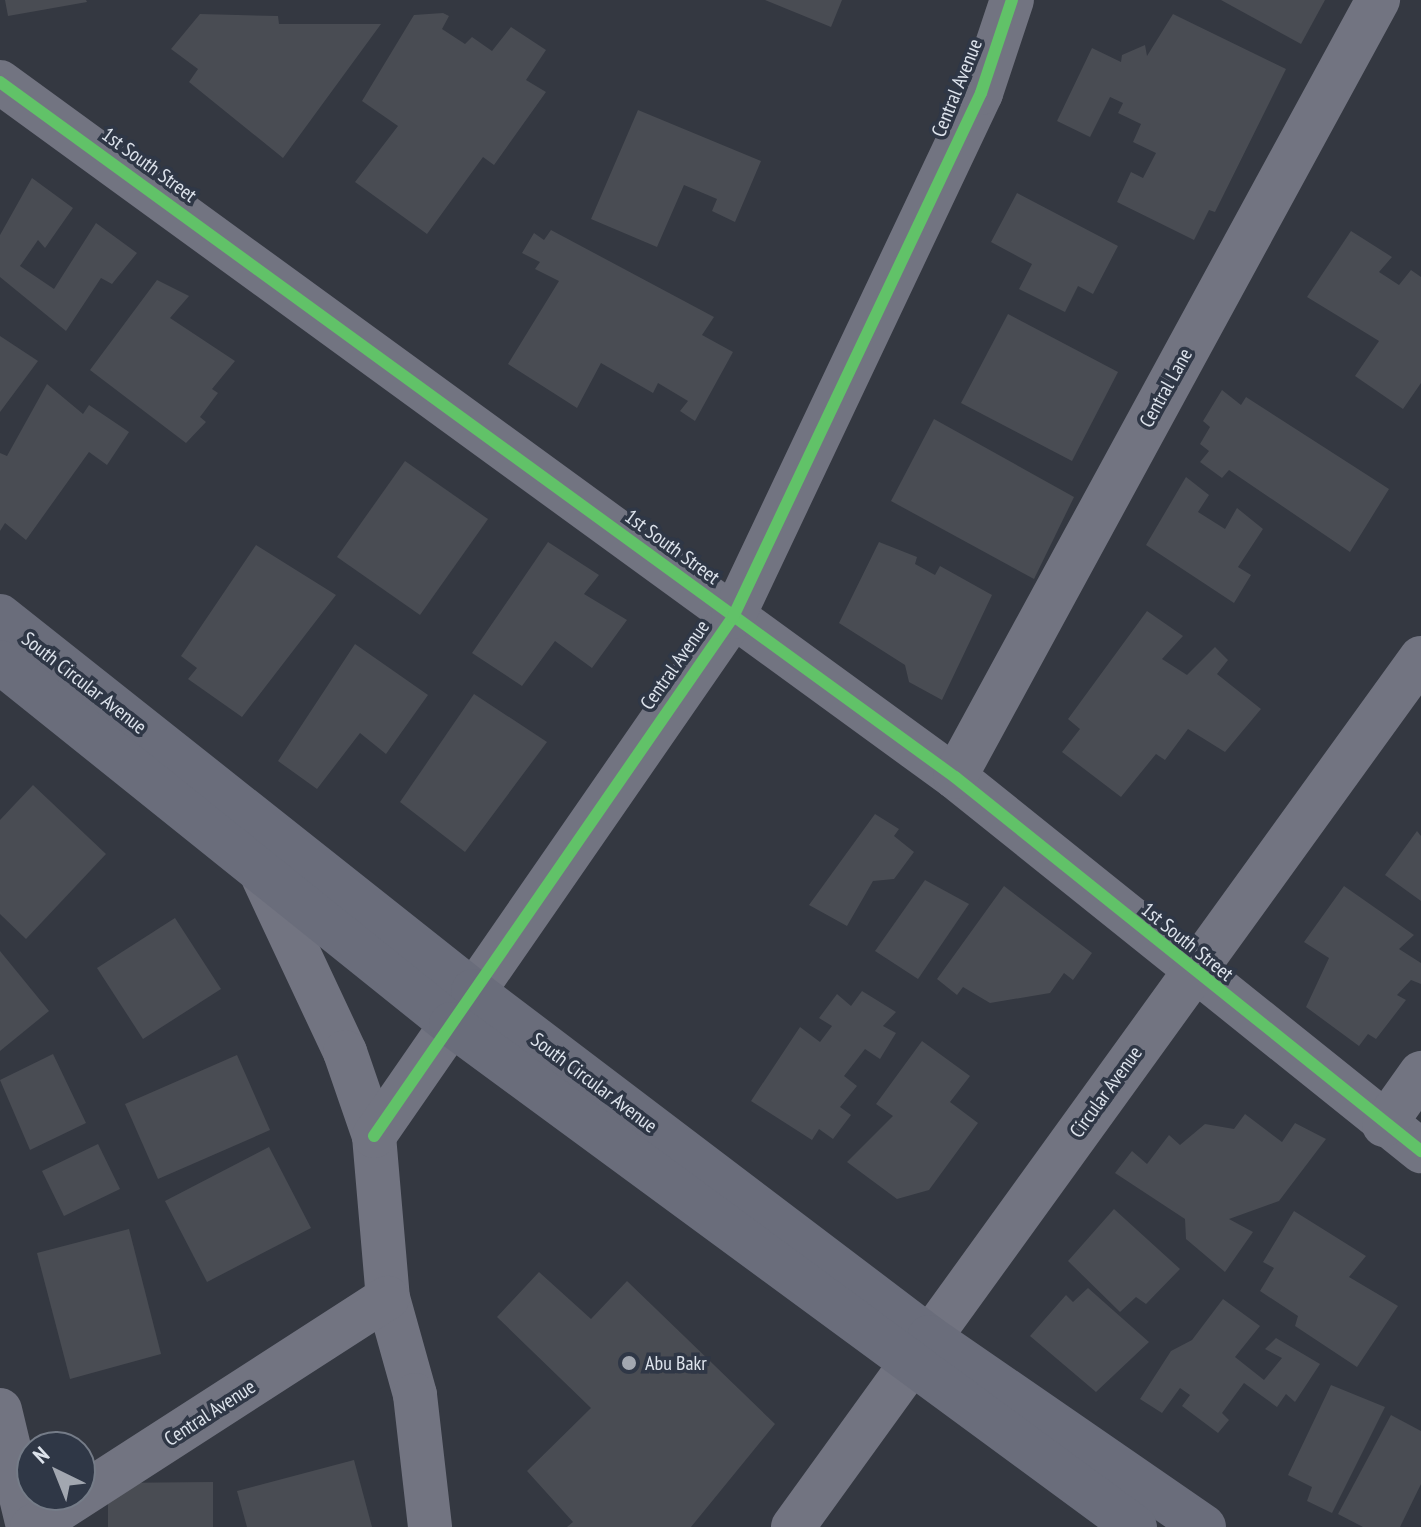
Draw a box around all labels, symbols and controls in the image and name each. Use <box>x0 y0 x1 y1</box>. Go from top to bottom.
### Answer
street label: Central Avenue <box>926 35 988 141</box>
street label: 1st South Street <box>97 123 201 207</box>
street label: Central Lane <box>1135 344 1197 432</box>
street label: 1st South Street <box>620 505 724 589</box>
street label: Central Avenue <box>635 615 715 715</box>
street label: South Circular Avenue <box>17 627 151 739</box>
street label: 1st South Street <box>1136 898 1238 986</box>
street label: South Circular Avenue <box>526 1028 662 1138</box>
street label: Circular Avenue <box>1065 1041 1147 1143</box>
place label: Abu Bakr <box>645 1351 707 1375</box>
marker: Abu Bakr <box>620 1354 638 1372</box>
street label: Central Avenue <box>160 1375 260 1451</box>
north arrow <box>16 1431 96 1511</box>
text: N <box>27 1441 55 1469</box>

